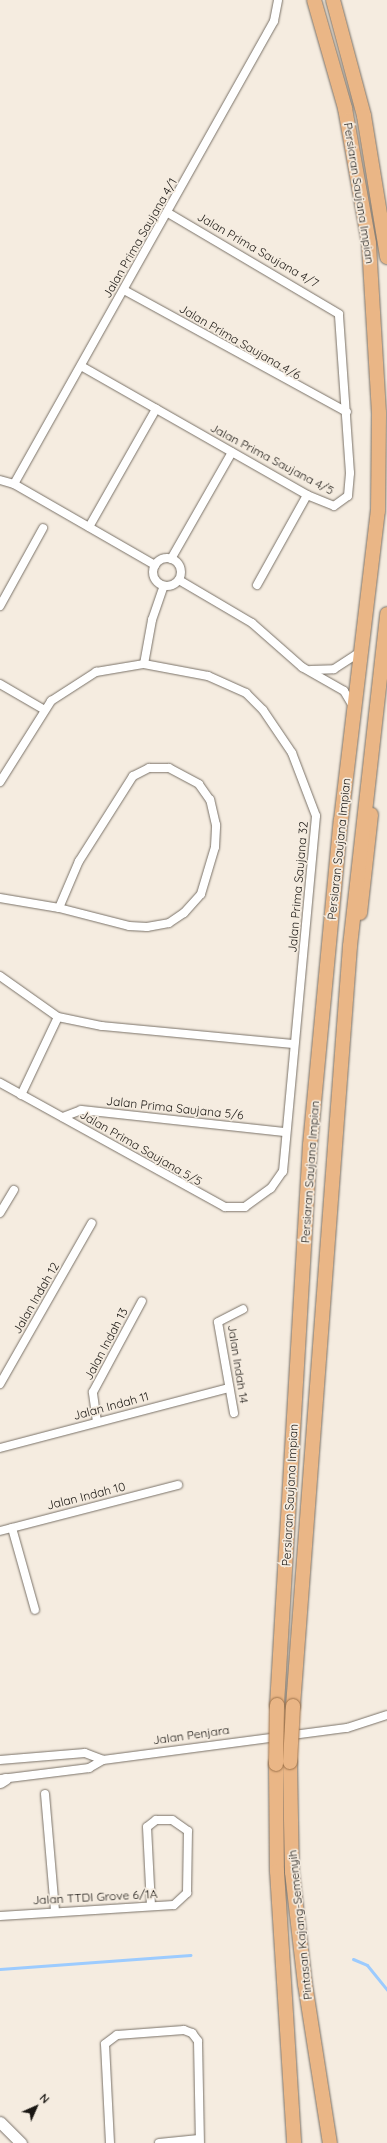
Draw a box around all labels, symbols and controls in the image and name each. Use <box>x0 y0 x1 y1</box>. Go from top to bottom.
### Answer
street label: Persiaran Saujana Impian <box>341 121 377 265</box>
street label: Jalan Prima Saujana 4/1 <box>100 176 180 300</box>
street label: Jalan Prima Saujana 4/7 <box>195 209 321 291</box>
street label: Jalan Prima Saujana 4/6 <box>177 301 303 383</box>
street label: Jalan Prima Saujana 4/5 <box>208 420 336 498</box>
street label: Persiaran Saujana Impian <box>324 777 354 921</box>
street label: Jalan Prima Saujana 32 <box>285 821 311 953</box>
street label: Jalan Prima Saujana 5/6 <box>106 1094 244 1122</box>
street label: Persiaran Saujana Impian <box>298 1100 322 1244</box>
street label: Jalan Prima Saujana 5/5 <box>78 1107 204 1189</box>
street label: Jalan Indah 12 <box>10 1260 62 1336</box>
street label: Jalan Indah 13 <box>81 1305 131 1383</box>
street label: Jalan Indah 14 <box>225 1324 251 1404</box>
street label: Jalan Indah 11 <box>72 1389 150 1423</box>
street label: Persiaran Saujana Impian <box>279 1423 301 1567</box>
street label: Jalan Indah 10 <box>45 1479 127 1513</box>
street label: Jalan Penjara <box>152 1722 230 1748</box>
street label: Pintasan Kajang-Semenyih <box>285 1849 315 2001</box>
street label: Jalan TTDI Grove 6/1A <box>32 1887 158 1907</box>
north arrow <box>16 2087 56 2127</box>
text: N <box>37 2091 52 2106</box>

